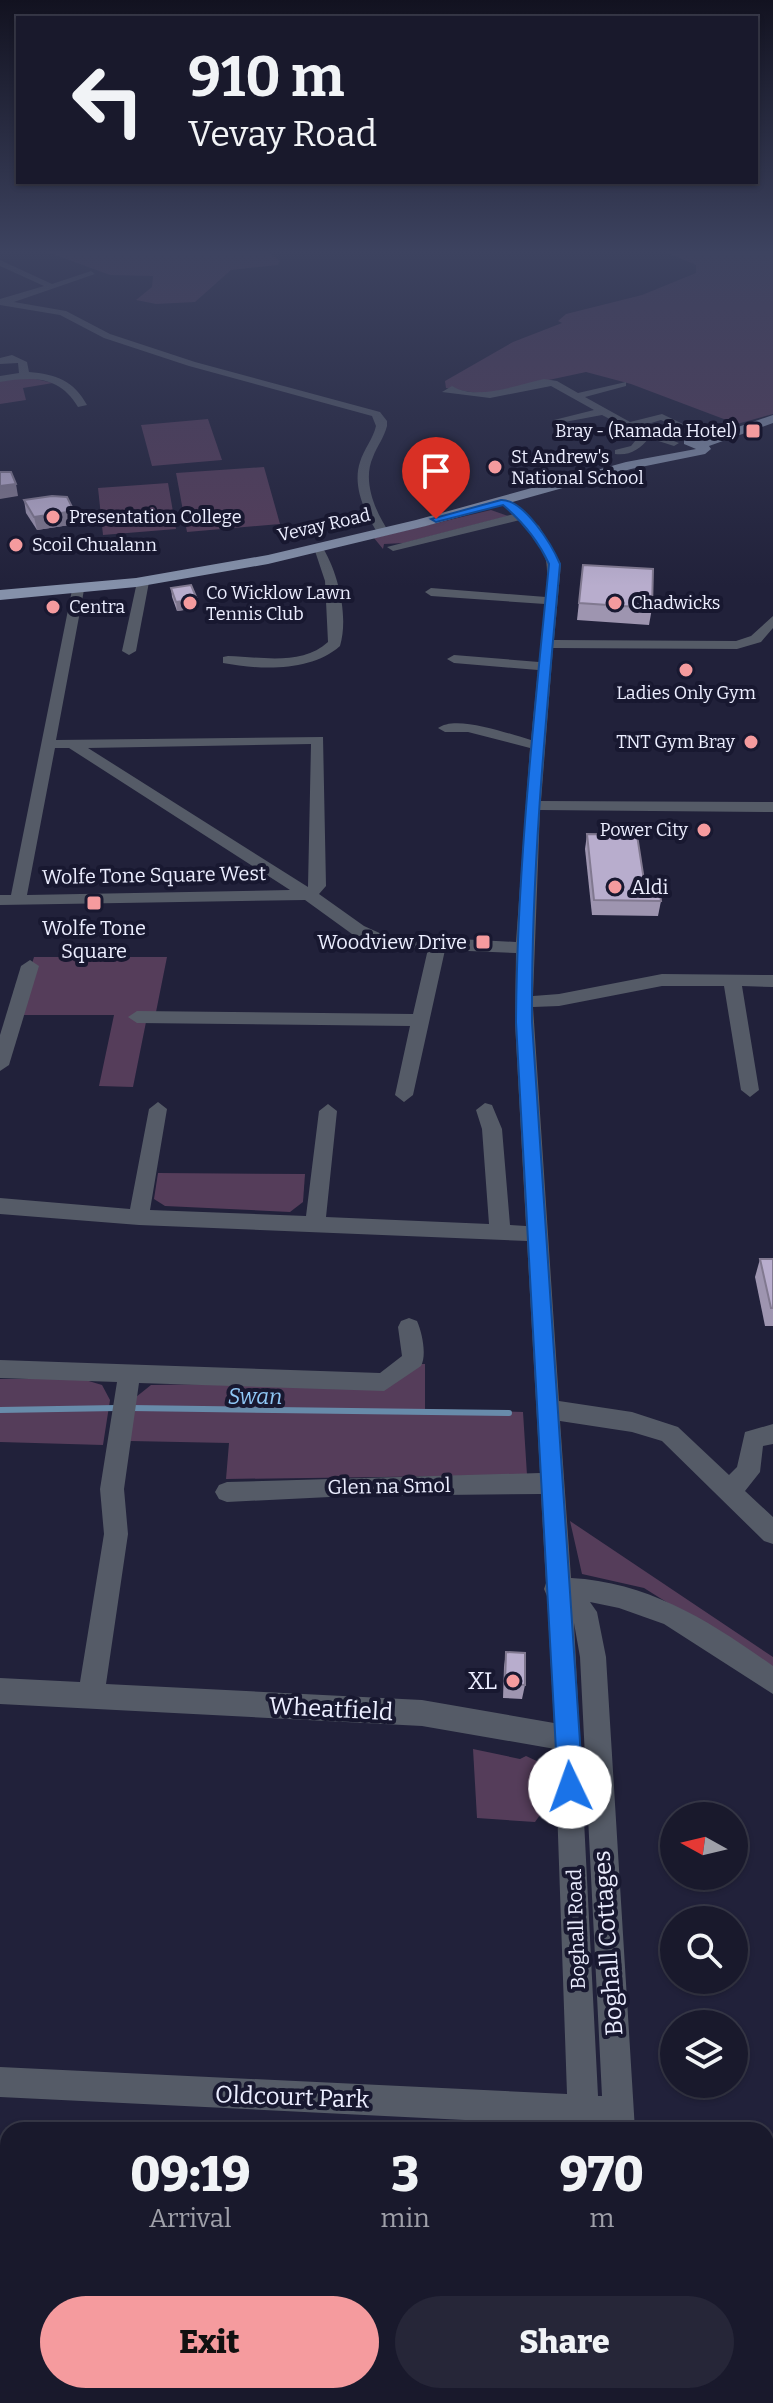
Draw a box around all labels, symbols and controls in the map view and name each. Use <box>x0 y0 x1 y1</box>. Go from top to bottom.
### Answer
text: 910 m <box>188 44 344 111</box>
icon: left <box>56 48 160 152</box>
text: Vevay Road <box>188 112 377 156</box>
place label: Bray - (Ramada Hotel) <box>555 420 737 442</box>
marker: Bray - (Ramada Hotel) <box>744 422 762 440</box>
pin <box>402 437 470 519</box>
place label: St Andrew's National School <box>511 446 644 489</box>
icon: arrive <box>414 449 458 493</box>
marker: St Andrew's National School <box>486 458 504 476</box>
street label: Vevay Road <box>275 504 373 546</box>
place label: Presentation College <box>69 506 242 528</box>
marker: Presentation College <box>44 508 62 526</box>
place label: Scoil Chualann <box>32 534 157 556</box>
marker: Scoil Chualann <box>7 536 25 554</box>
place label: Co Wicklow Lawn Tennis Club <box>206 582 351 625</box>
place label: Chadwicks <box>631 592 720 614</box>
marker: Co Wicklow Lawn Tennis Club <box>181 594 199 612</box>
marker: Chadwicks <box>606 594 624 612</box>
place label: Centra <box>69 596 125 618</box>
marker: Centra <box>44 598 62 616</box>
marker: Ladies Only Gym <box>677 661 695 679</box>
place label: Ladies Only Gym <box>616 682 756 704</box>
place label: TNT Gym Bray <box>616 731 735 753</box>
marker: TNT Gym Bray <box>742 733 760 751</box>
place label: Power City <box>600 819 688 841</box>
marker: Power City <box>695 821 713 839</box>
street label: Wolfe Tone Square West <box>42 861 266 889</box>
place label: Aldi <box>631 875 669 899</box>
marker: Aldi <box>606 878 624 896</box>
marker: Wolfe Tone Square <box>85 894 103 912</box>
place label: Wolfe Tone Square <box>42 916 146 963</box>
place label: Woodview Drive <box>317 930 467 954</box>
marker: Woodview Drive <box>474 933 492 951</box>
water label: Swan <box>228 1383 282 1410</box>
street label: Glen na Smol <box>327 1473 451 1499</box>
place label: XL <box>468 1667 497 1695</box>
marker: XL <box>504 1672 522 1690</box>
street label: Wheatfield <box>268 1692 394 1726</box>
position arrow <box>528 1745 612 1829</box>
north arrow <box>660 1802 748 1890</box>
map controls <box>660 1802 748 2098</box>
street label: Boghall Cottages <box>588 1850 628 2036</box>
street label: Boghall Road <box>562 1868 590 1990</box>
button: search <box>660 1906 748 1994</box>
button: layers <box>660 2010 748 2098</box>
street label: Oldcourt Park <box>214 2080 370 2114</box>
text: 09:19 <box>130 2146 250 2204</box>
text: 3 <box>391 2146 419 2204</box>
text: 970 <box>560 2146 644 2204</box>
text: Arrival <box>149 2203 231 2234</box>
text: min <box>381 2203 430 2234</box>
text: m <box>589 2203 614 2234</box>
button: Exit <box>40 2296 379 2388</box>
button: Share <box>395 2296 734 2388</box>

